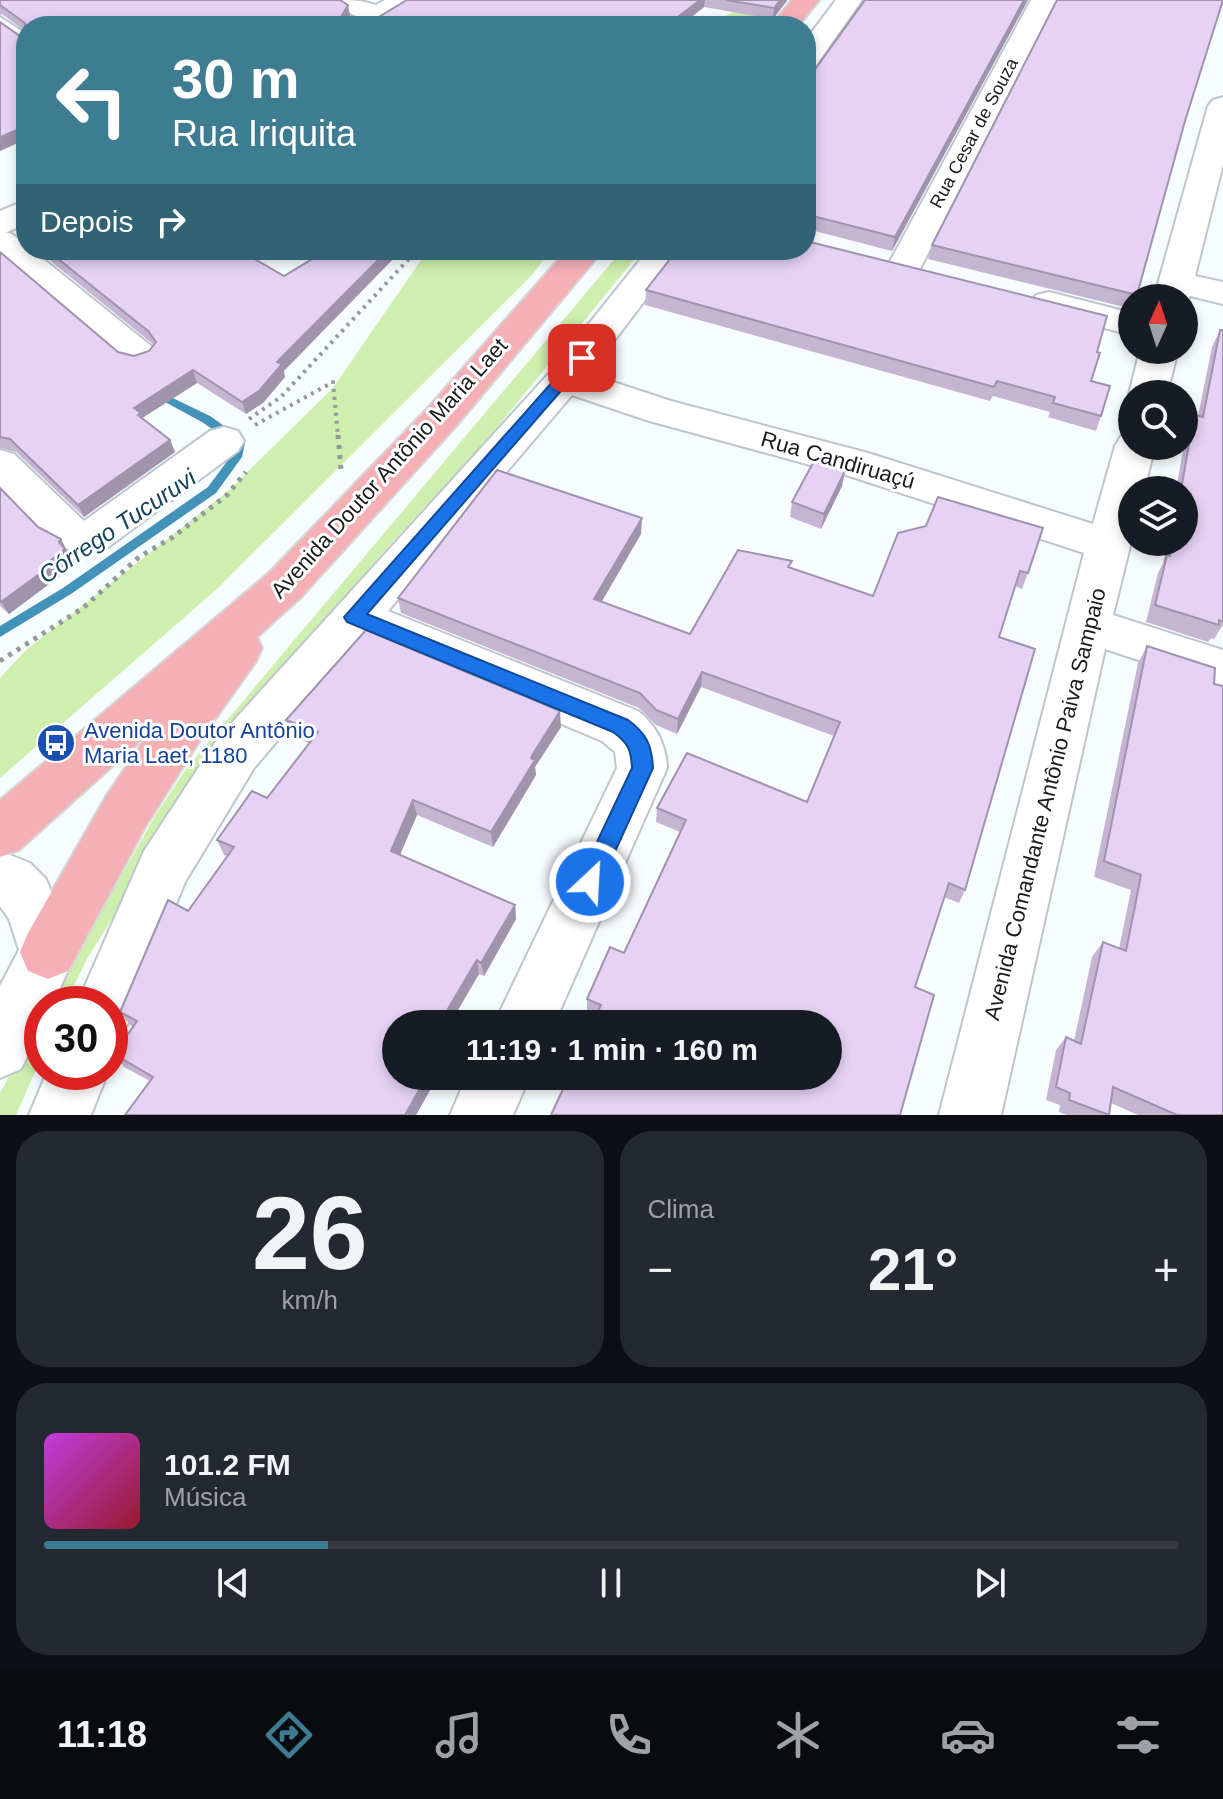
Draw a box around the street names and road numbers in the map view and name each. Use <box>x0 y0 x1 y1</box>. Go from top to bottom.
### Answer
street label: Rua Cesar de Souza <box>926 54 1023 211</box>
street label: Avenida Doutor Antônio Maria Laet <box>266 333 512 603</box>
street label: Rua Candiruaçú <box>758 426 918 494</box>
street label: Avenida Comandante Antônio Paiva Sampaio <box>979 585 1111 1023</box>

